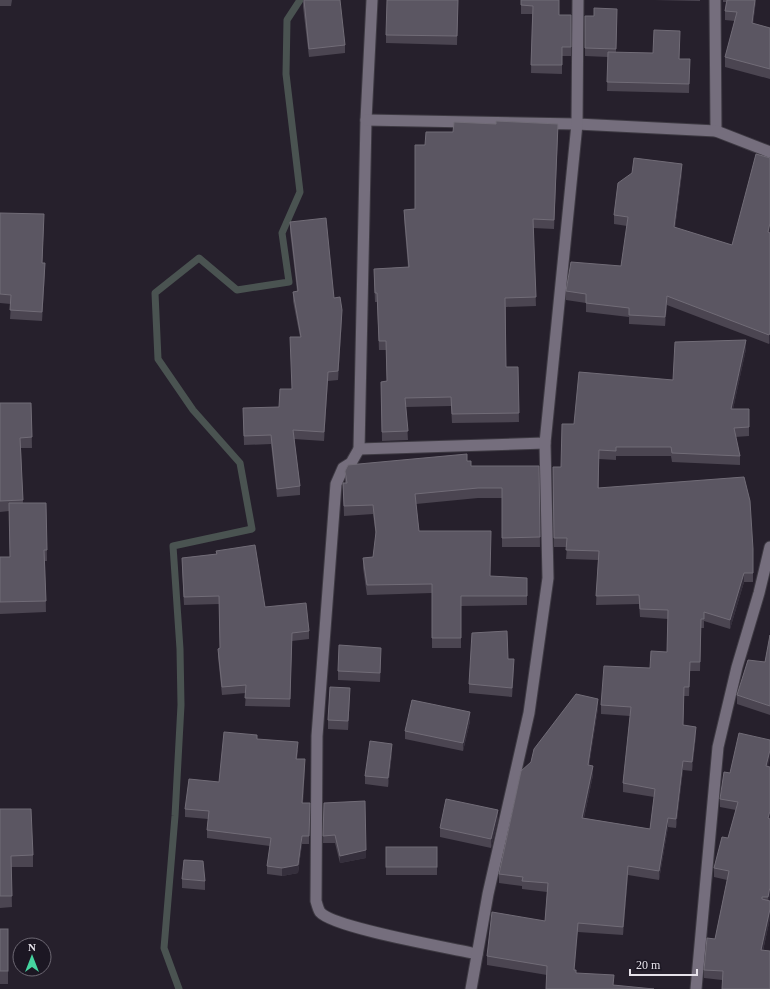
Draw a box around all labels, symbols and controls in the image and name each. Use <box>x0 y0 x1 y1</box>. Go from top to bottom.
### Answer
north arrow <box>12 937 52 977</box>
text: N <box>28 941 36 953</box>
scale bar <box>630 951 697 977</box>
text: 20 m <box>636 958 661 972</box>

